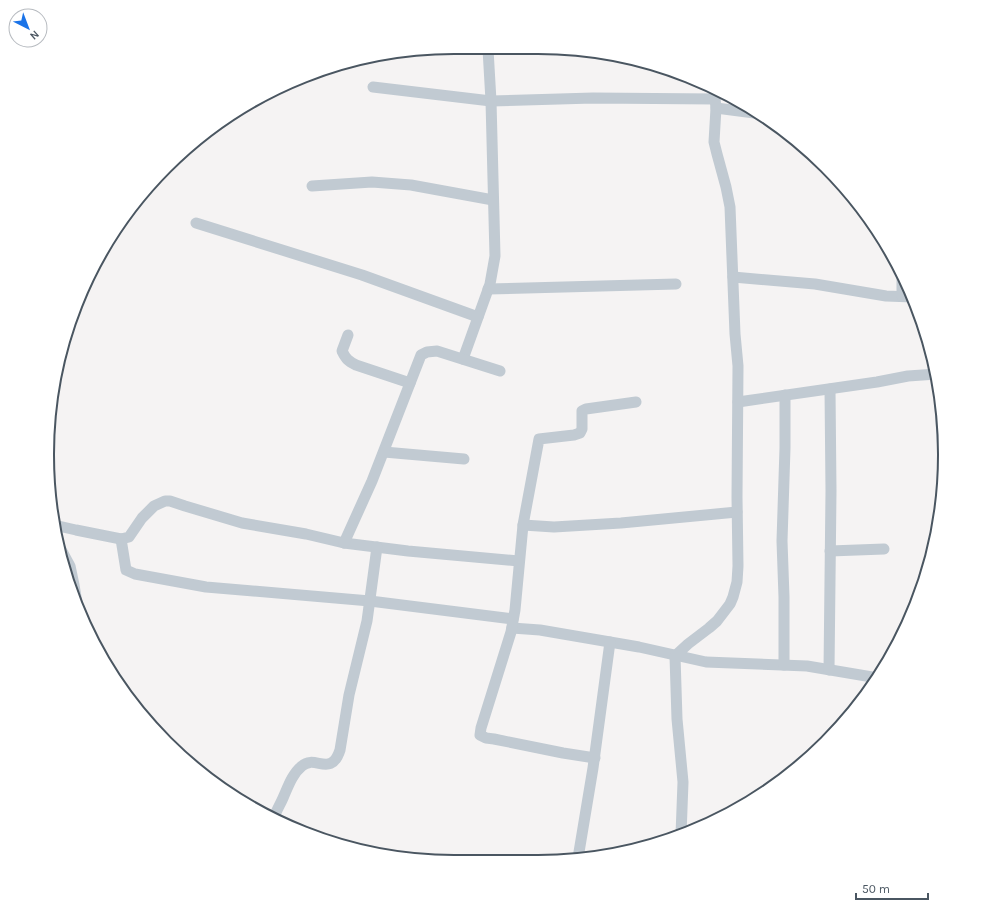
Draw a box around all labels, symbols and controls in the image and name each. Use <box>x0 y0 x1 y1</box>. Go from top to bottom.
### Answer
north arrow <box>8 8 48 48</box>
text: N <box>27 28 42 43</box>
scale bar <box>856 875 928 901</box>
text: 50 m <box>862 882 890 896</box>

